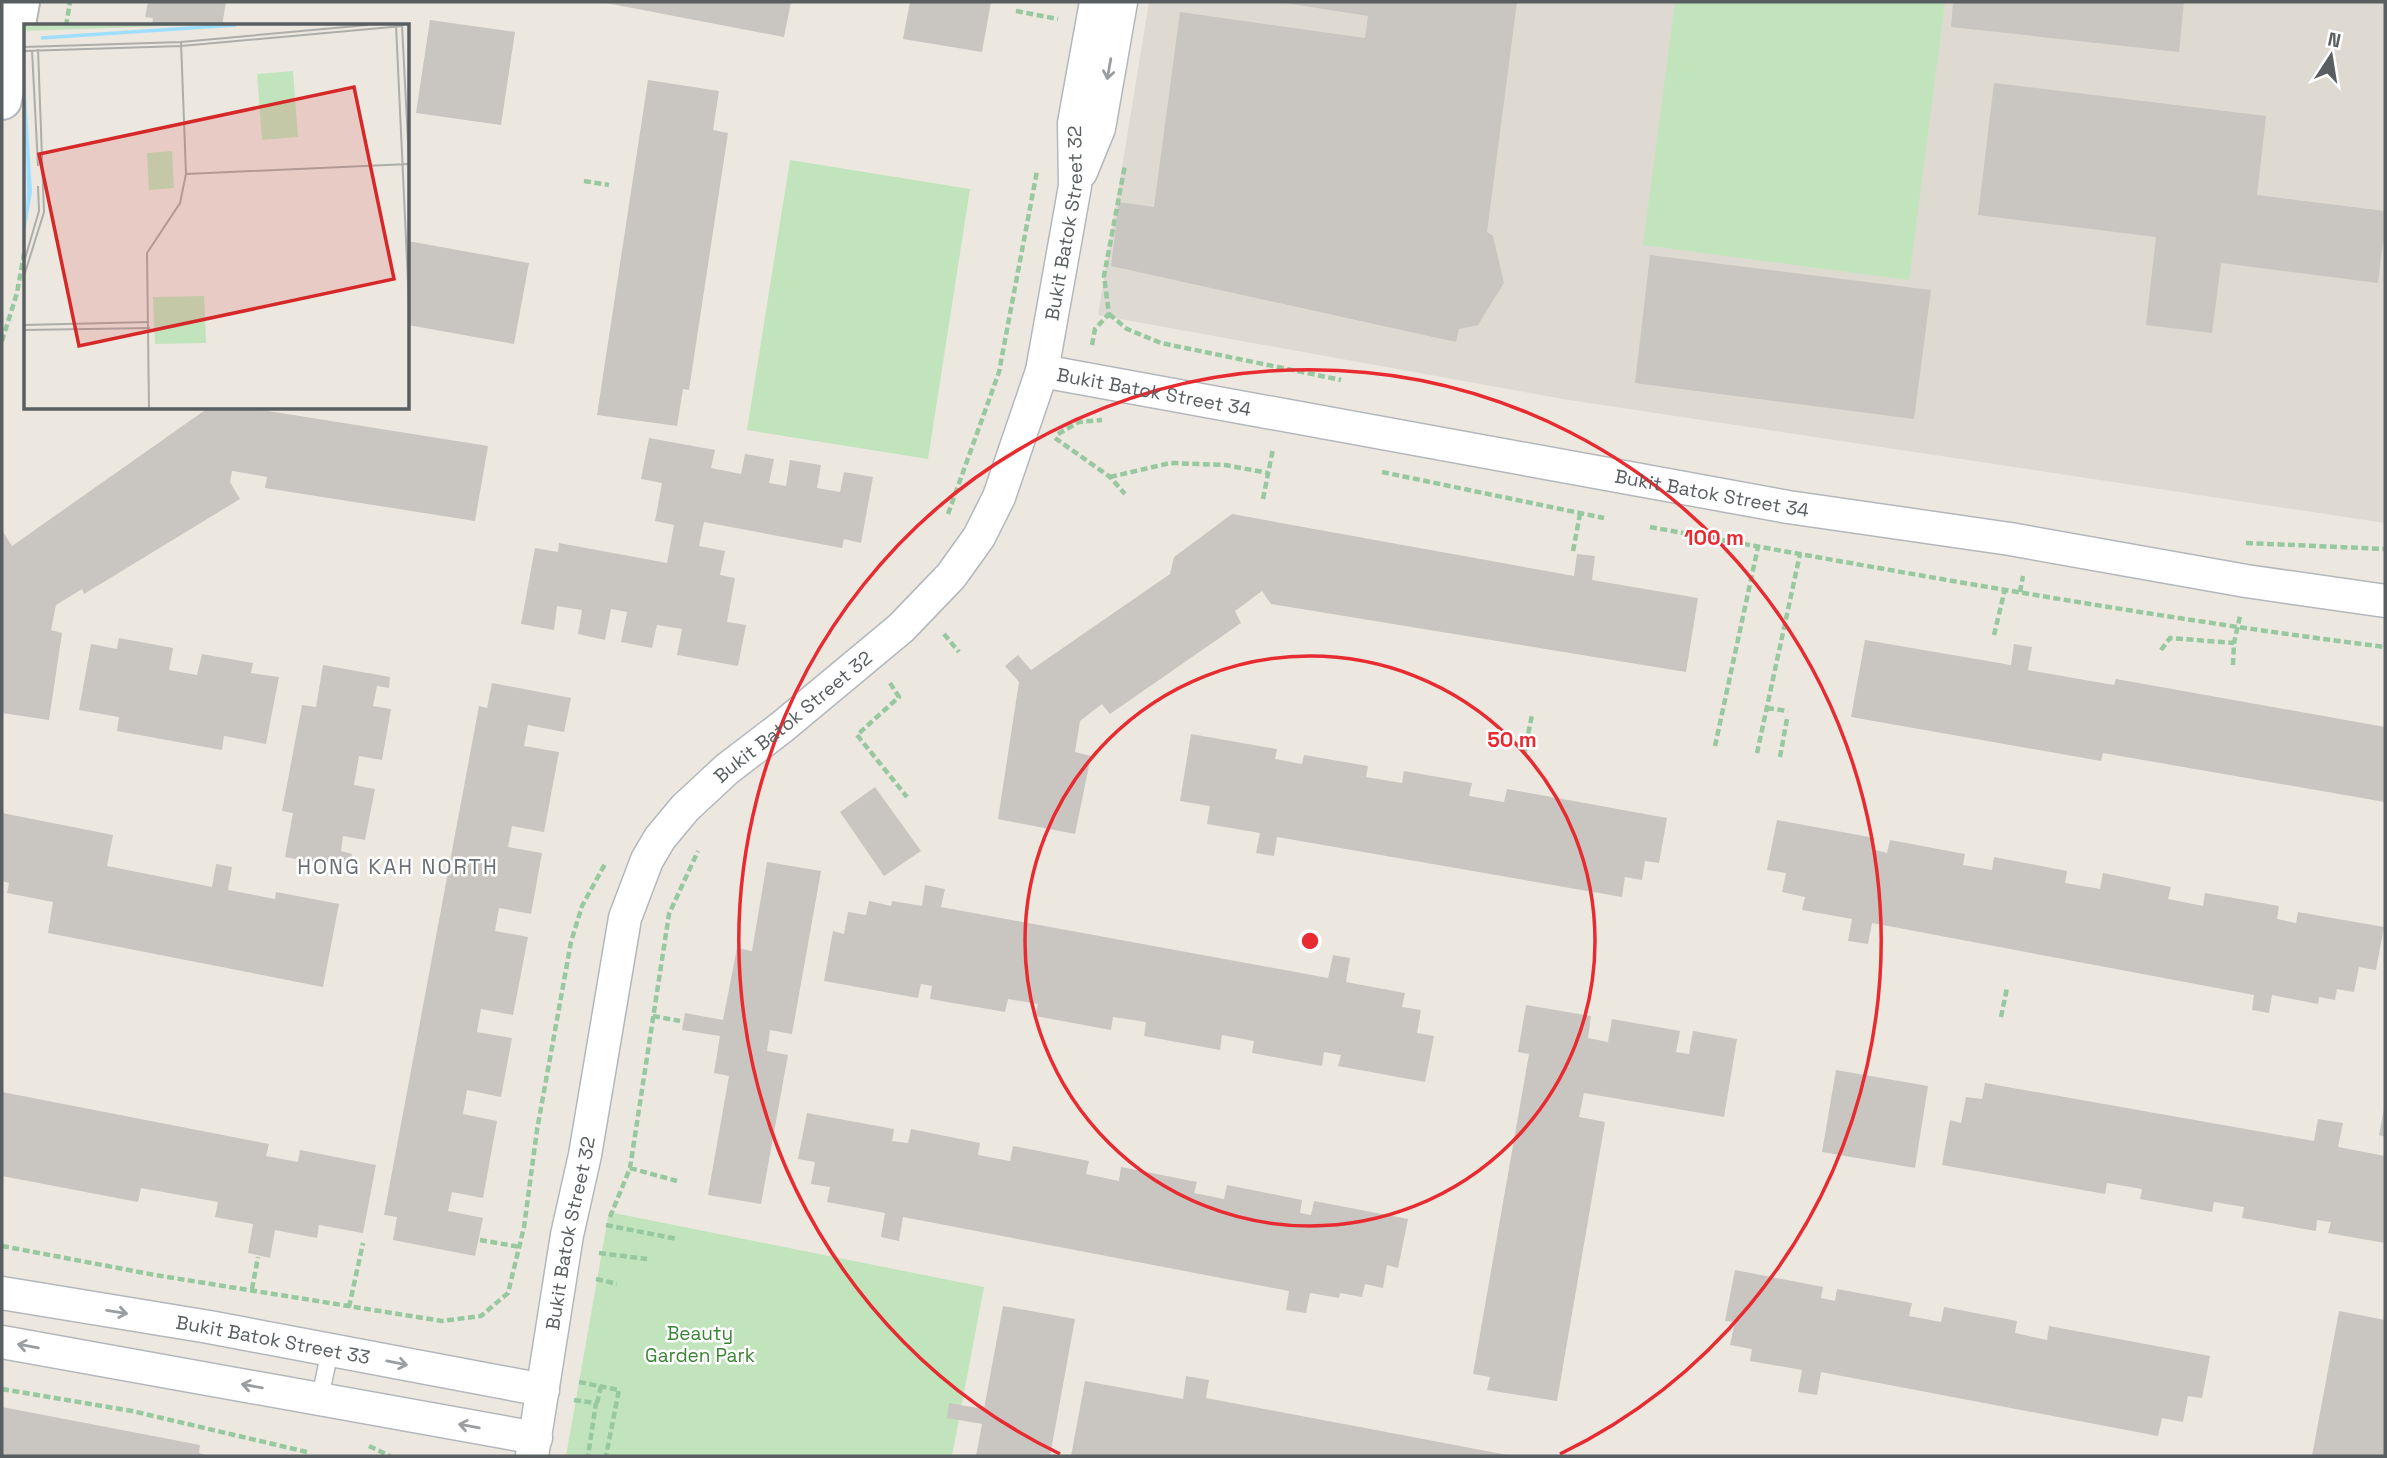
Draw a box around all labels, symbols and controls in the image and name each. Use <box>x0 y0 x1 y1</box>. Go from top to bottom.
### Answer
north arrow <box>2296 21 2366 91</box>
inset map <box>24 24 410 410</box>
text: N <box>2326 26 2343 53</box>
one-way arrow <box>1102 57 1115 80</box>
street label: Bukit Batok Street 32 <box>1039 125 1088 323</box>
street label: Bukit Batok Street 34 <box>1055 362 1253 422</box>
street label: Bukit Batok Street 34 <box>1613 464 1811 523</box>
text: 100 m <box>1684 524 1744 551</box>
street label: Bukit Batok Street 32 <box>708 645 877 788</box>
text: 50 m <box>1487 726 1537 753</box>
district label: HONG KAH NORTH <box>297 853 499 880</box>
centre of rings <box>1298 929 1322 953</box>
street label: Bukit Batok Street 32 <box>540 1135 601 1332</box>
one-way arrow <box>106 1306 128 1319</box>
street label: Bukit Batok Street 33 <box>174 1310 372 1370</box>
park label: Beauty Garden Park <box>645 1321 755 1368</box>
one-way arrow <box>17 1339 40 1353</box>
one-way arrow <box>385 1356 408 1370</box>
one-way arrow <box>241 1379 264 1392</box>
one-way arrow <box>458 1418 481 1432</box>

